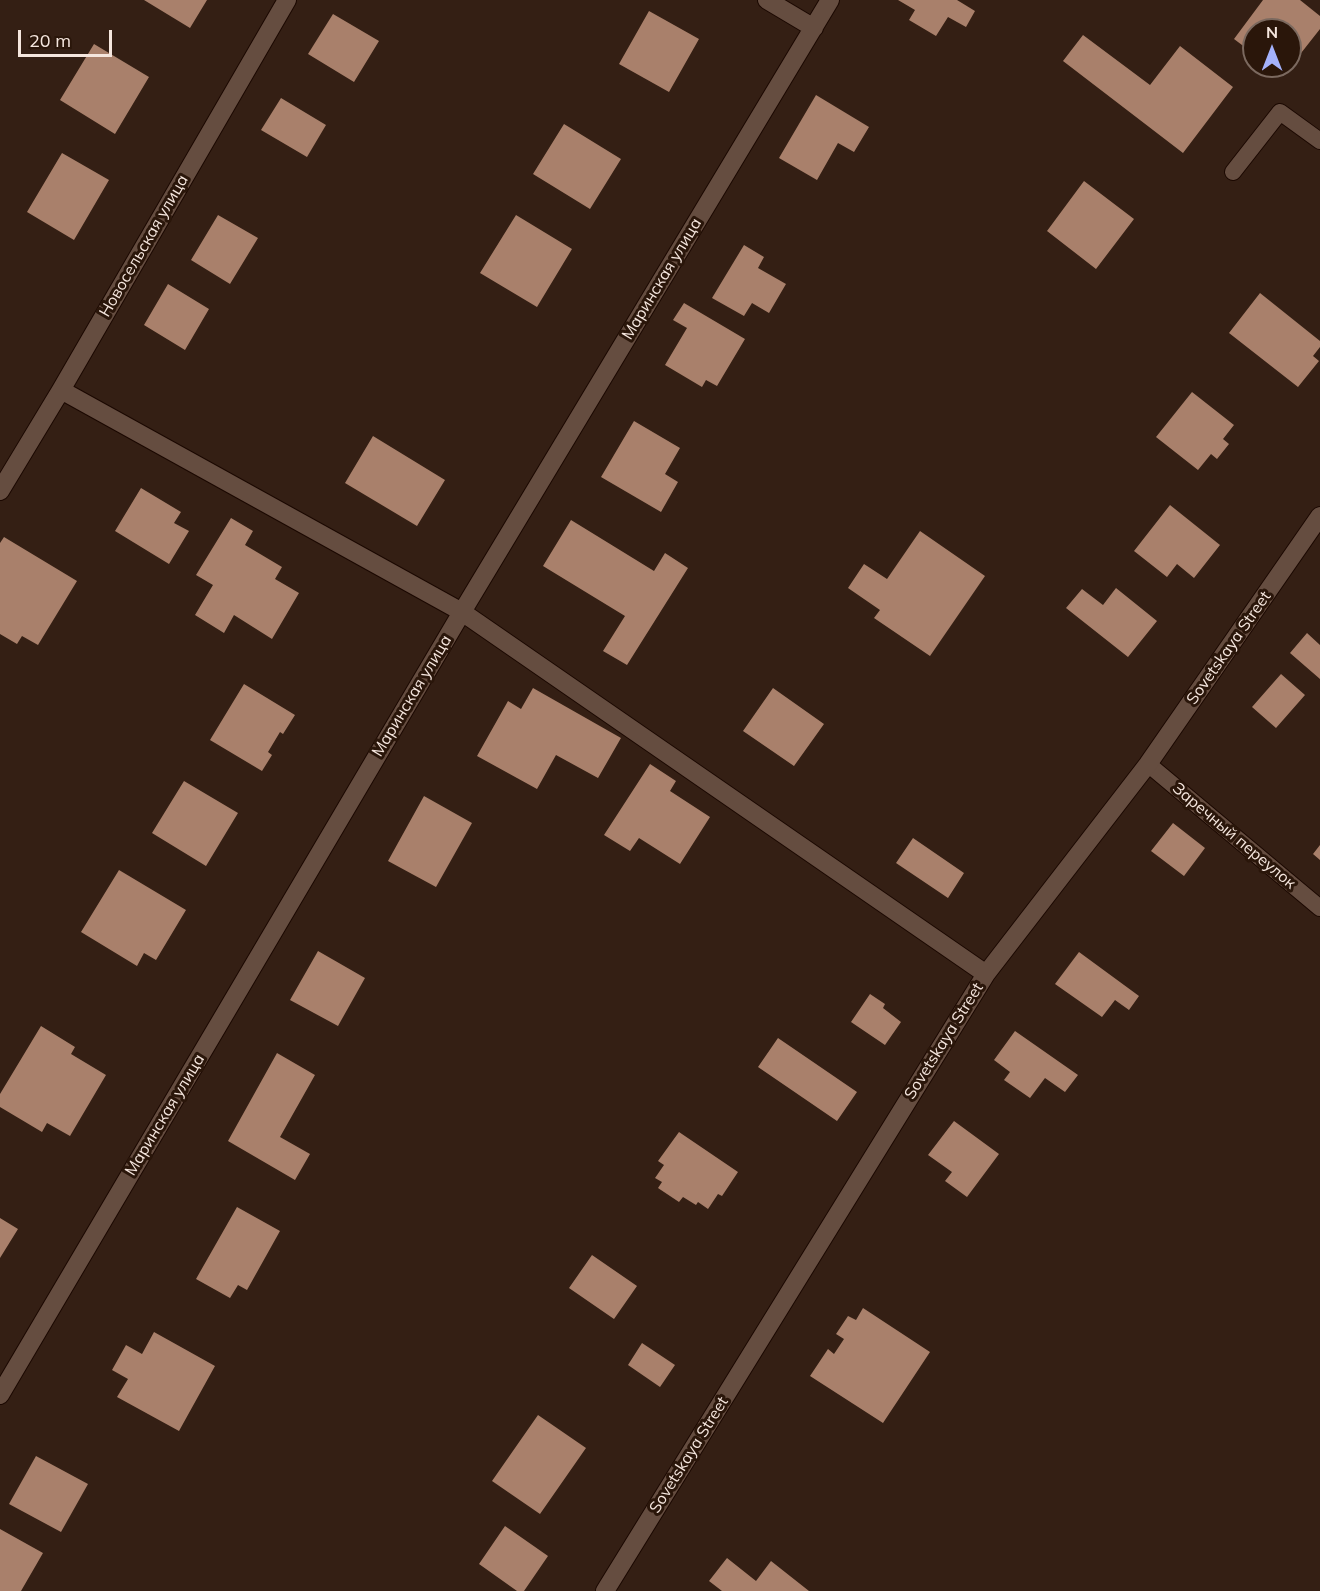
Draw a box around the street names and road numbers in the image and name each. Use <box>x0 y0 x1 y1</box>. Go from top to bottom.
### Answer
street label: Новосельская улица <box>95 172 193 320</box>
street label: Маринская улица <box>618 215 706 343</box>
street label: Sovetskaya Street <box>1183 588 1275 708</box>
street label: Маринская улица <box>368 632 456 760</box>
street label: Заречный переулок <box>1168 779 1300 893</box>
street label: Sovetskaya Street <box>900 979 988 1103</box>
street label: Маринская улица <box>121 1051 209 1179</box>
street label: Sovetskaya Street <box>645 1393 733 1517</box>

